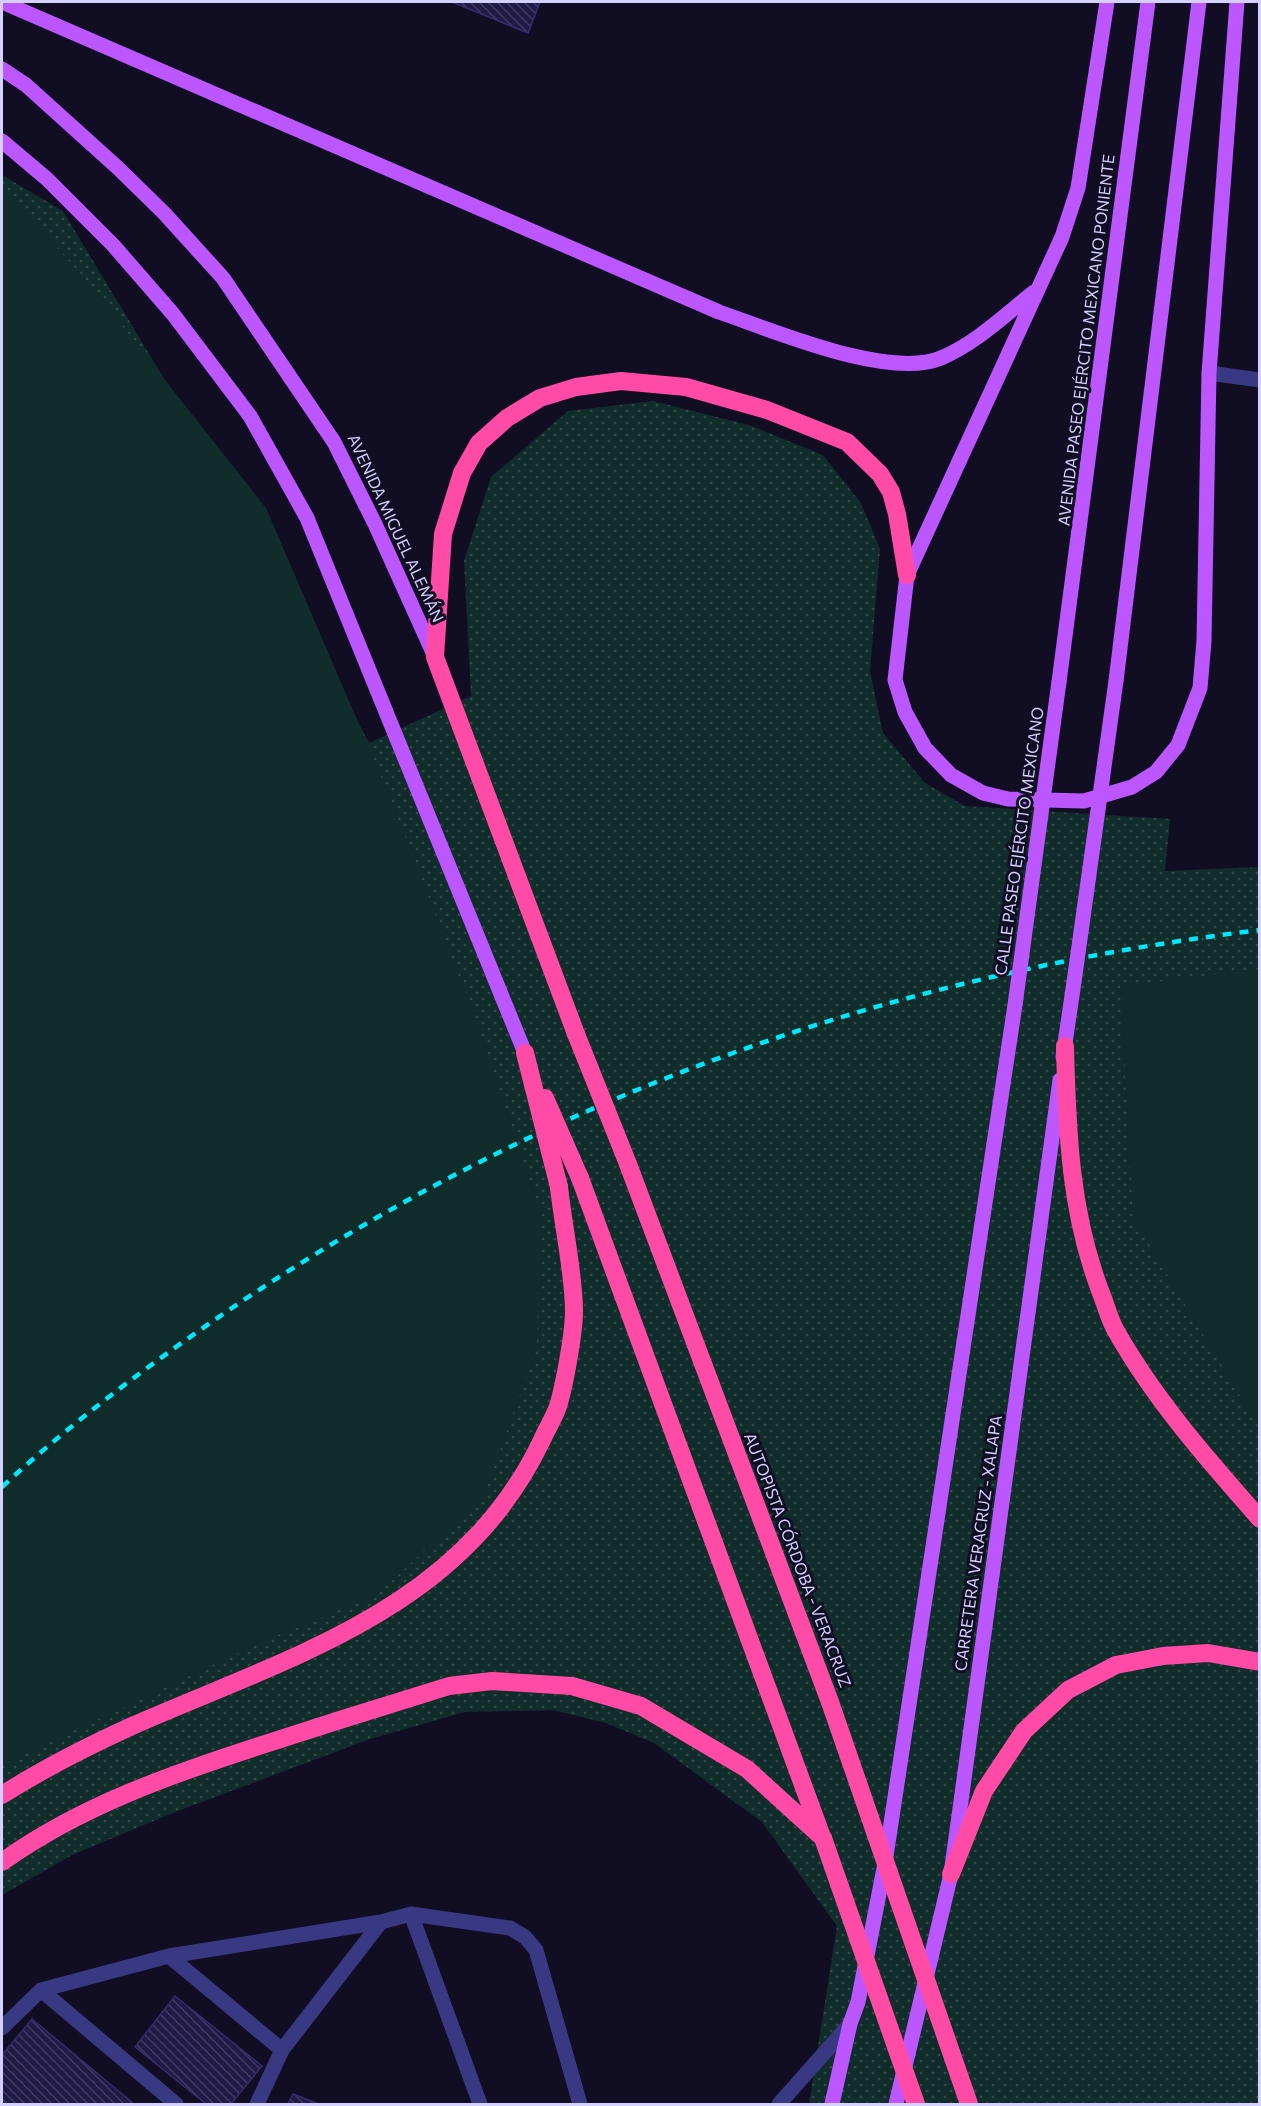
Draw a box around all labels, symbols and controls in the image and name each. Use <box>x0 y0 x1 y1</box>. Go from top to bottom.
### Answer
street label: AVENIDA PASEO EJÉRCITO MEXICANO PONIENTE <box>1053 153 1118 527</box>
street label: AVENIDA MIGUEL ALEMÁN <box>344 431 448 625</box>
street label: CALLE PASEO EJÉRCITO MEXICANO <box>990 705 1047 976</box>
street label: CARRETERA VERACRUZ - XALAPA <box>950 1414 1005 1672</box>
street label: AUTOPISTA CÓRDOBA - VERACRUZ <box>741 1430 856 1690</box>

